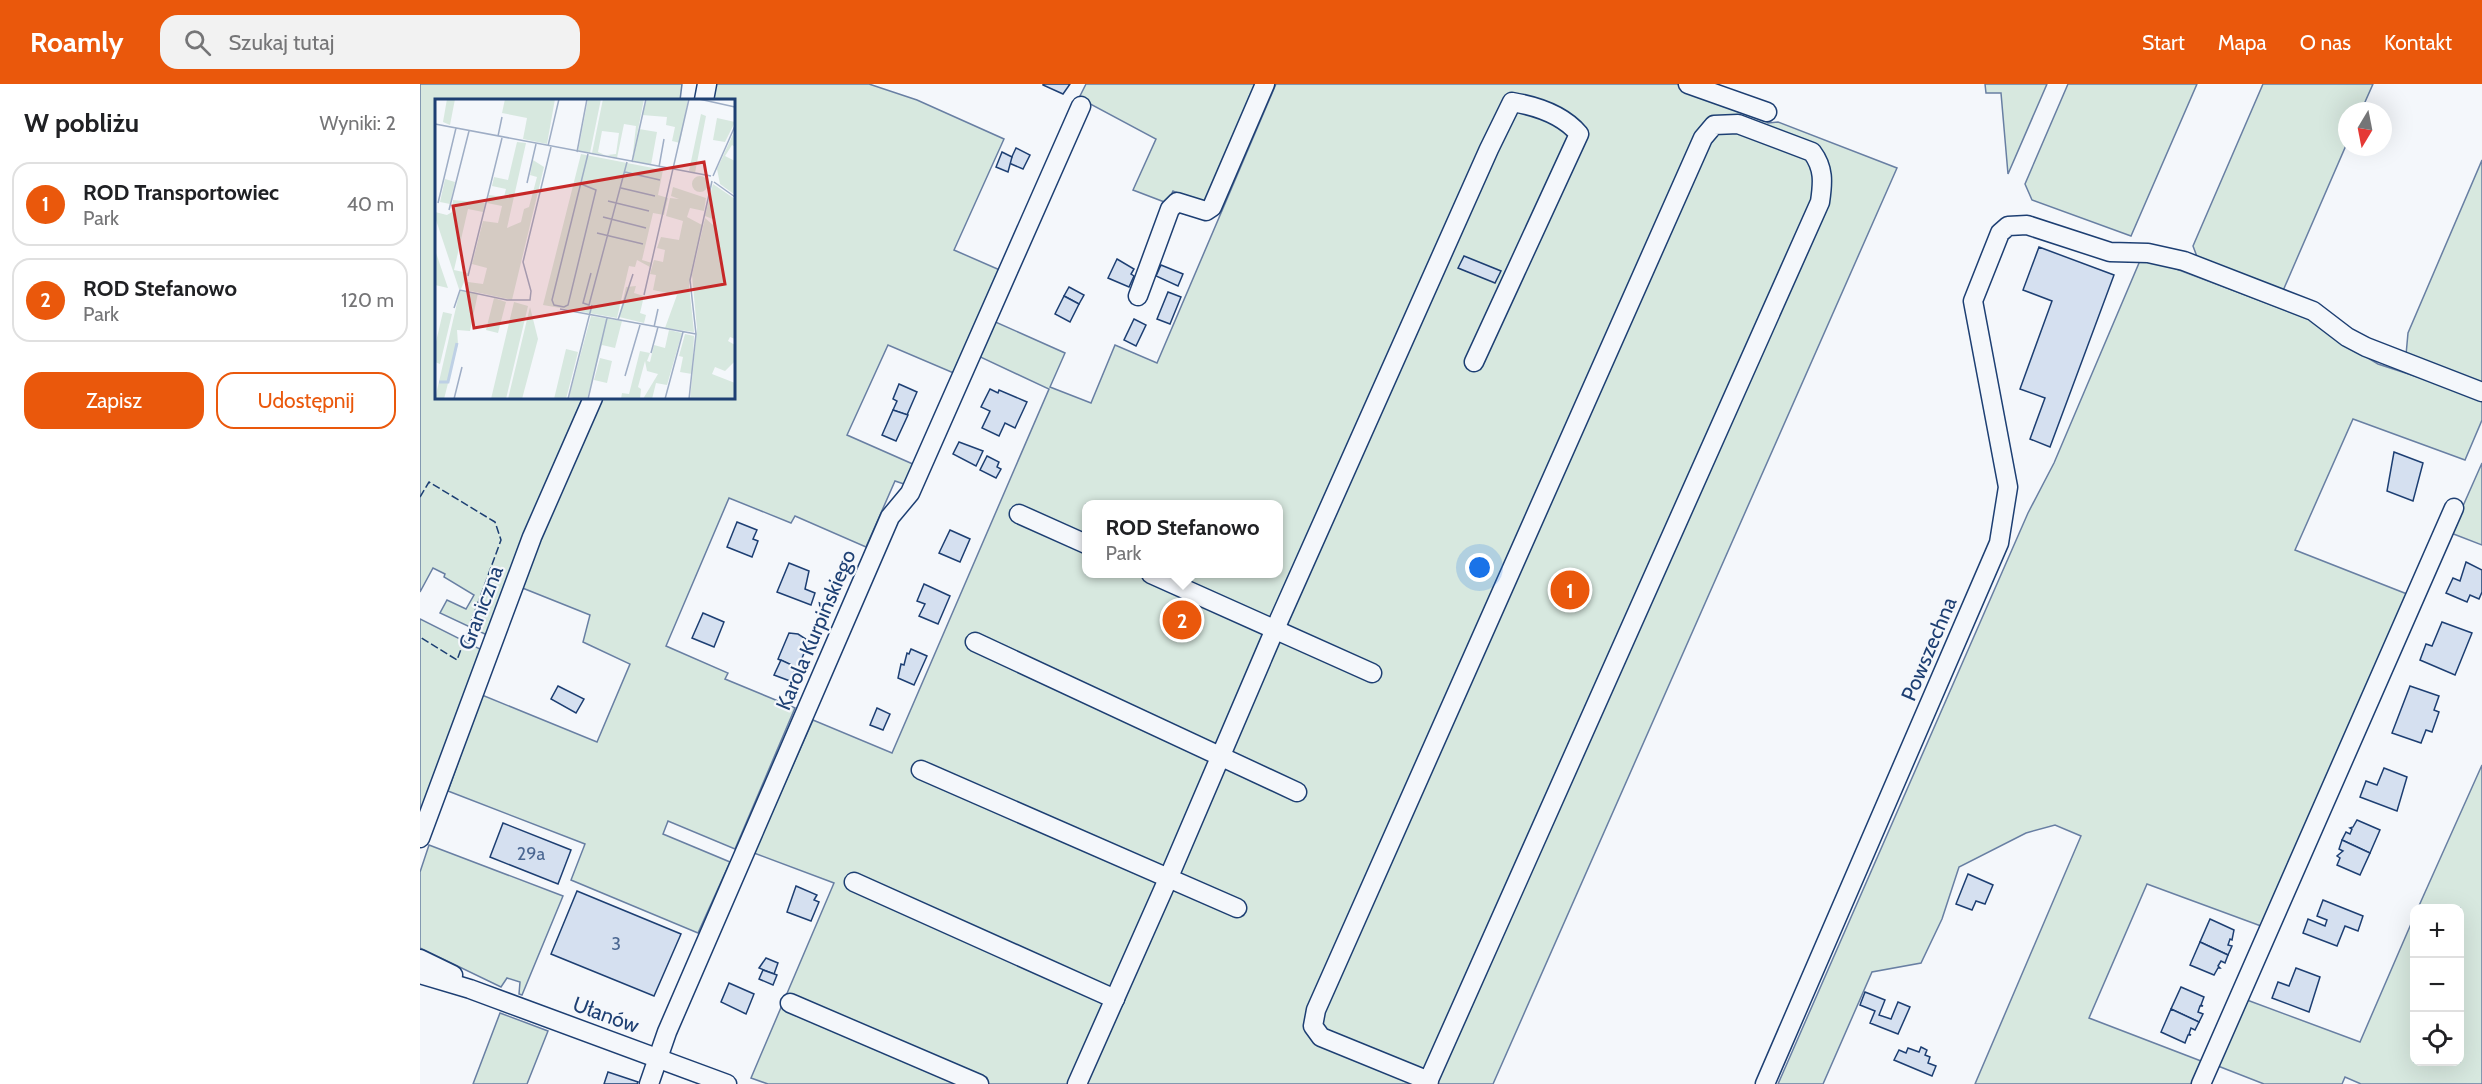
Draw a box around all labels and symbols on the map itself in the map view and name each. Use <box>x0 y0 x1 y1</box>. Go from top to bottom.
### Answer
inset map <box>435 99 735 399</box>
north arrow <box>2338 102 2392 156</box>
street label: Karola Kurpińskiego <box>770 546 861 714</box>
your location <box>1465 553 1494 582</box>
street label: Graniczna <box>453 562 508 653</box>
pin: 1 <box>1550 568 1590 612</box>
street label: Powszechna <box>1895 593 1962 704</box>
pin: 2 <box>1162 598 1202 642</box>
house number: 29a <box>517 843 546 865</box>
house number: 3 <box>611 933 621 955</box>
street label: Ułanów <box>570 991 643 1038</box>

